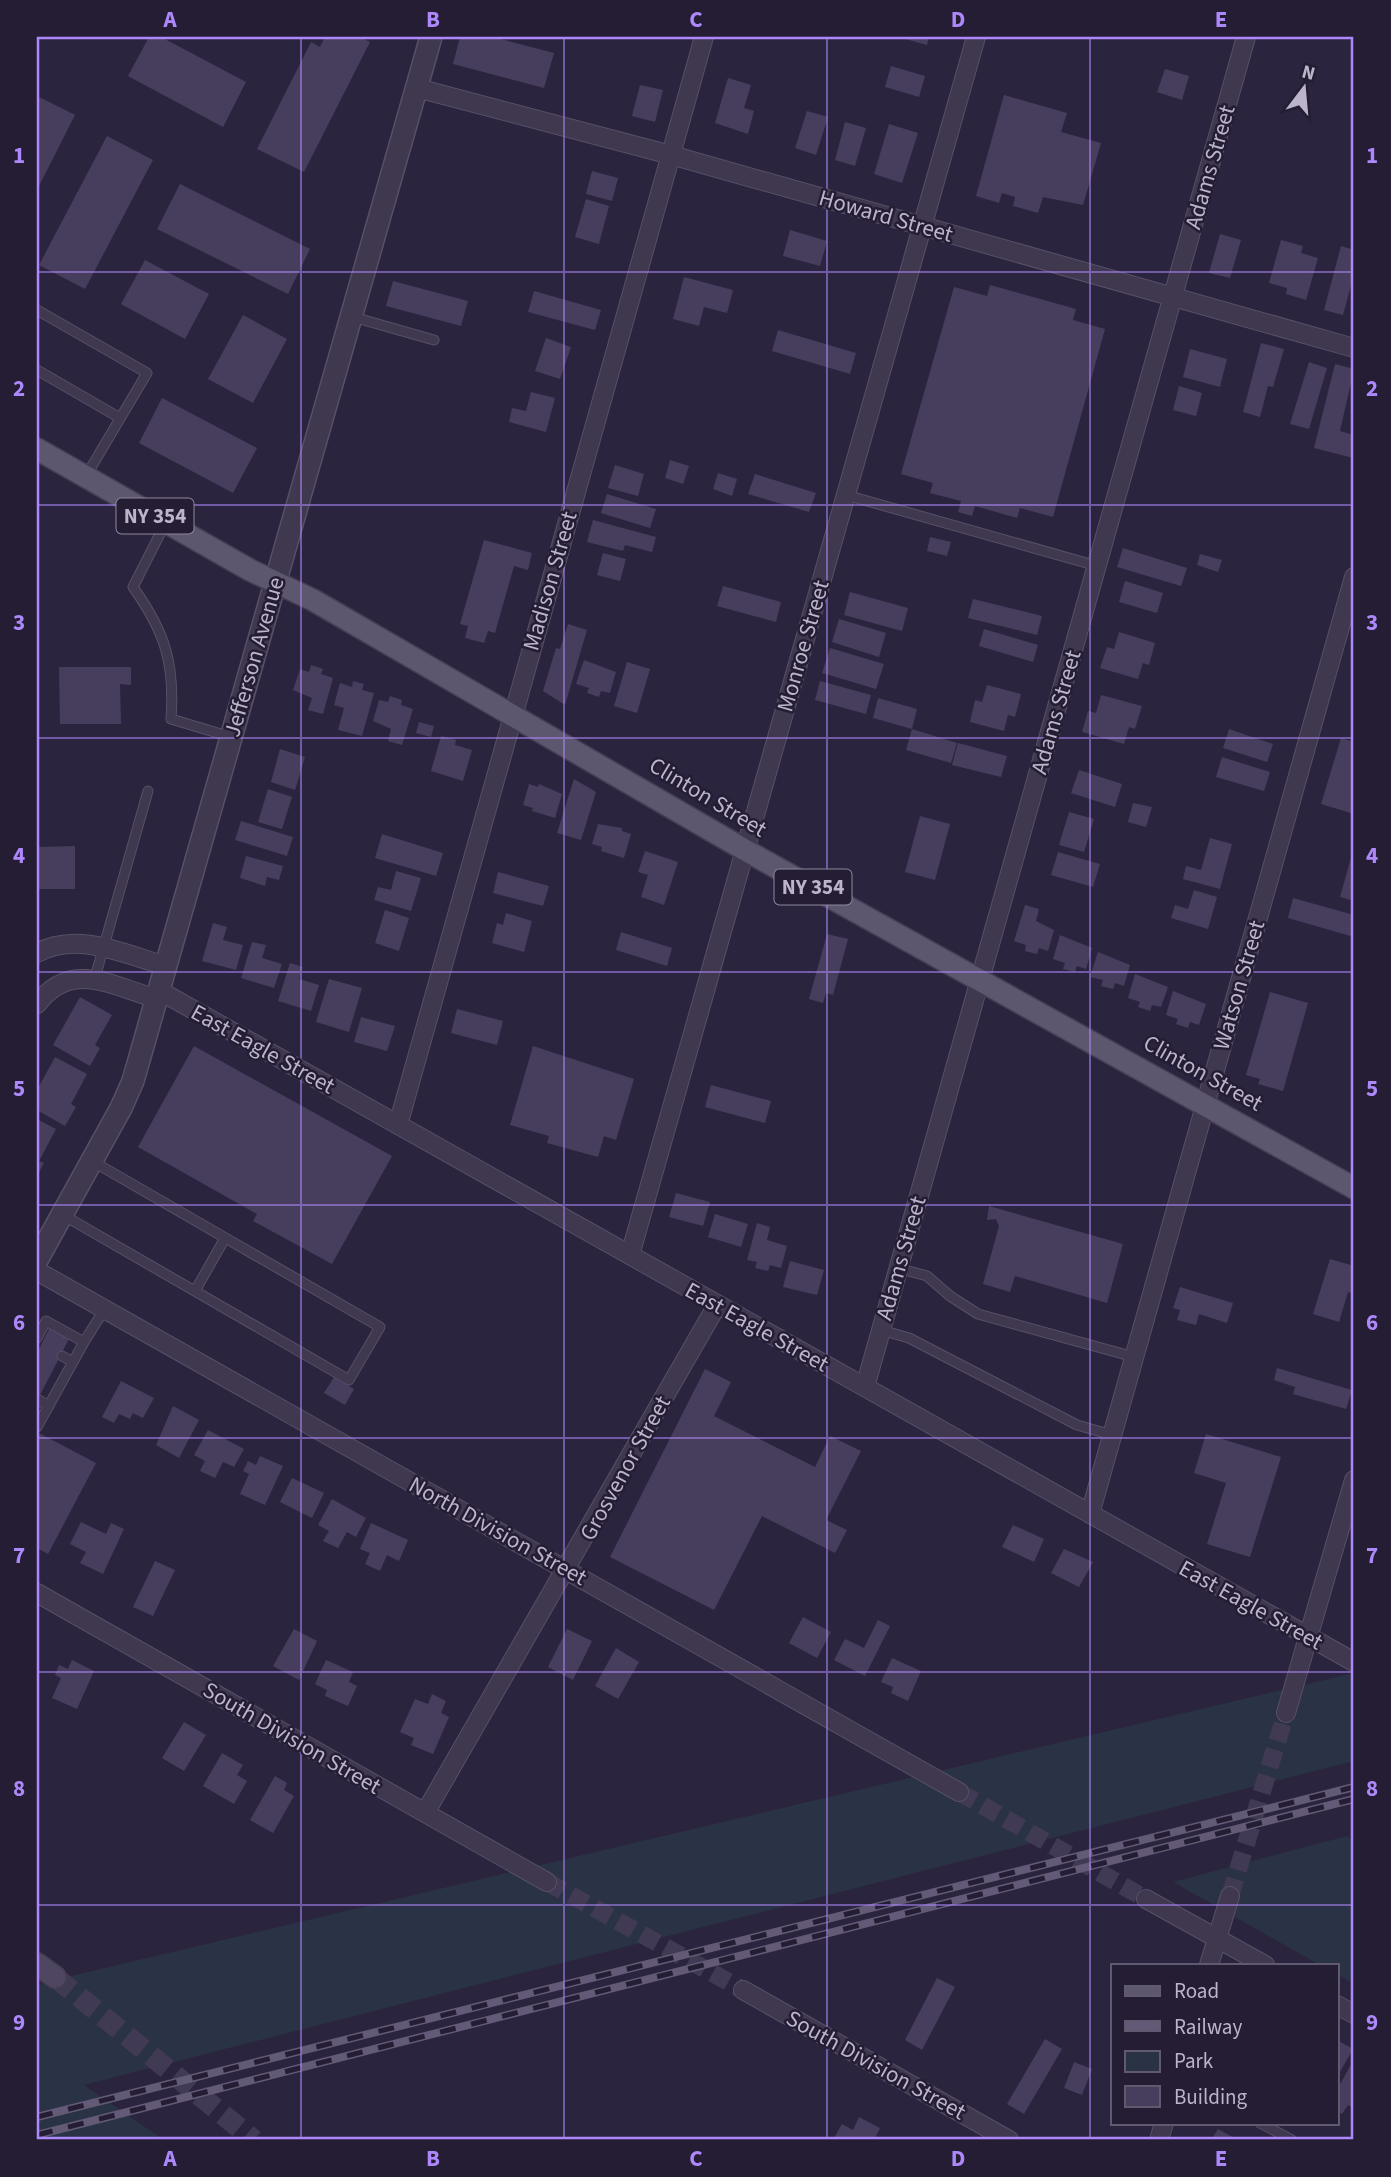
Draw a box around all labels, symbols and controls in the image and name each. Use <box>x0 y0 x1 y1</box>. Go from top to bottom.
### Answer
text: A <box>162 3 177 36</box>
text: B <box>426 3 440 36</box>
text: C <box>689 3 703 36</box>
text: D <box>951 3 965 36</box>
text: E <box>1215 3 1227 36</box>
north arrow <box>1268 52 1338 122</box>
text: N <box>1298 58 1318 88</box>
street label: Adams Street <box>1177 101 1244 233</box>
text: 1 <box>13 139 25 172</box>
text: 1 <box>1366 139 1378 172</box>
street label: Howard Street <box>815 181 957 251</box>
text: 2 <box>13 372 25 405</box>
text: 2 <box>1366 372 1378 405</box>
road number: NY 354 <box>116 498 194 534</box>
street label: Madison Street <box>514 507 586 655</box>
street label: Jefferson Avenue <box>215 573 293 741</box>
street label: Monroe Street <box>768 576 838 716</box>
text: 3 <box>13 606 25 639</box>
text: 3 <box>1366 606 1378 639</box>
street label: Adams Street <box>1023 646 1090 778</box>
street label: Clinton Street <box>643 749 773 845</box>
text: 4 <box>13 839 25 872</box>
text: 4 <box>1366 839 1378 872</box>
road number: NY 354 <box>774 870 852 904</box>
street label: Watson Street <box>1205 916 1273 1054</box>
street label: East Eagle Street <box>185 996 341 1102</box>
street label: Clinton Street <box>1137 1027 1269 1120</box>
text: 5 <box>13 1072 25 1105</box>
text: 5 <box>1366 1072 1378 1105</box>
street label: Adams Street <box>868 1192 935 1324</box>
street label: East Eagle Street <box>679 1274 835 1380</box>
text: 6 <box>13 1306 25 1339</box>
text: 6 <box>1366 1306 1378 1339</box>
street label: Grosvenor Street <box>571 1389 679 1547</box>
street label: North Division Street <box>403 1468 593 1594</box>
text: 7 <box>13 1539 25 1572</box>
text: 7 <box>1366 1539 1378 1572</box>
street label: East Eagle Street <box>1173 1552 1329 1658</box>
street label: South Division Street <box>197 1673 387 1803</box>
text: 8 <box>13 1772 25 1805</box>
text: 8 <box>1366 1772 1378 1805</box>
legend <box>1111 1964 1338 2124</box>
text: Road <box>1174 1976 1219 2006</box>
street label: South Division Street <box>780 2002 972 2128</box>
text: 9 <box>13 2006 25 2039</box>
text: 9 <box>1366 2006 1378 2039</box>
text: Railway <box>1174 2012 1242 2042</box>
text: Park <box>1174 2046 1214 2076</box>
text: Building <box>1174 2082 1248 2112</box>
text: A <box>162 2142 177 2175</box>
text: B <box>426 2142 440 2175</box>
text: C <box>689 2142 703 2175</box>
text: D <box>951 2142 965 2175</box>
text: E <box>1215 2142 1227 2175</box>

